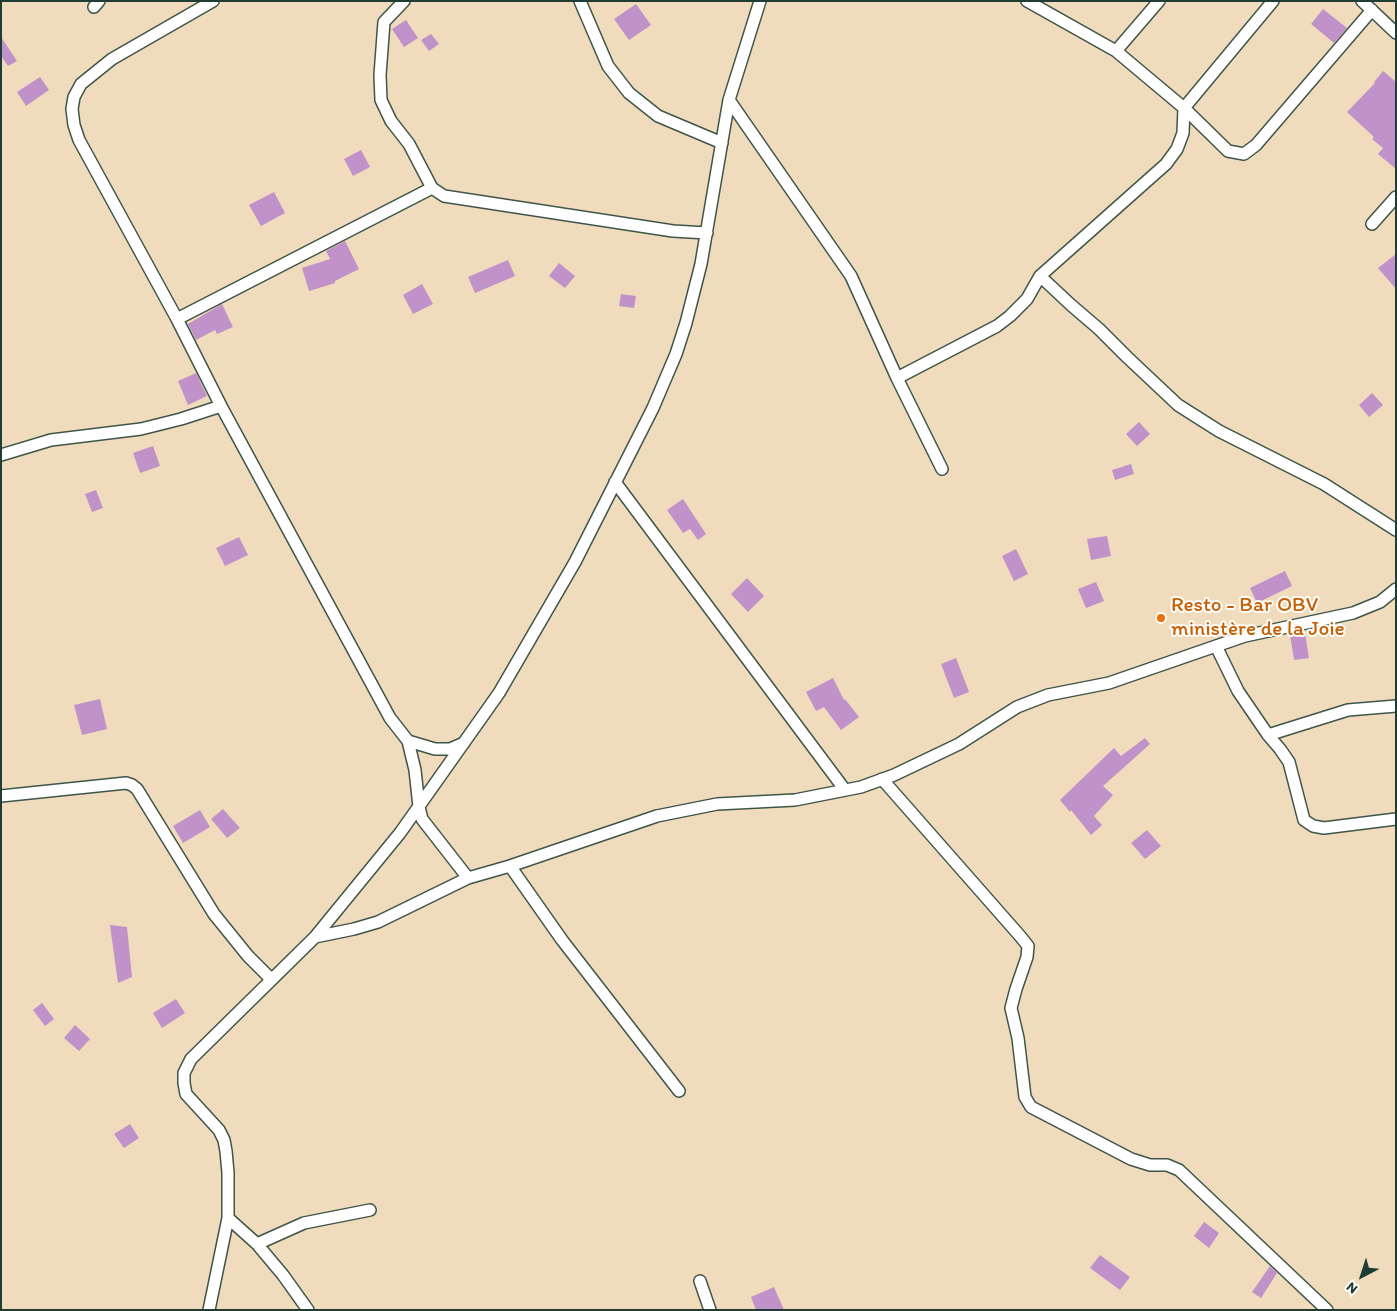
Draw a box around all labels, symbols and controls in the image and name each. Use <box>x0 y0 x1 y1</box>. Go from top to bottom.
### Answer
place label: Resto - Bar OBV ministère de la Joie <box>1171 593 1345 643</box>
marker: Resto - Bar OBV ministère de la Joie <box>1155 612 1167 624</box>
north arrow <box>1337 1251 1387 1301</box>
text: N <box>1343 1278 1361 1297</box>

